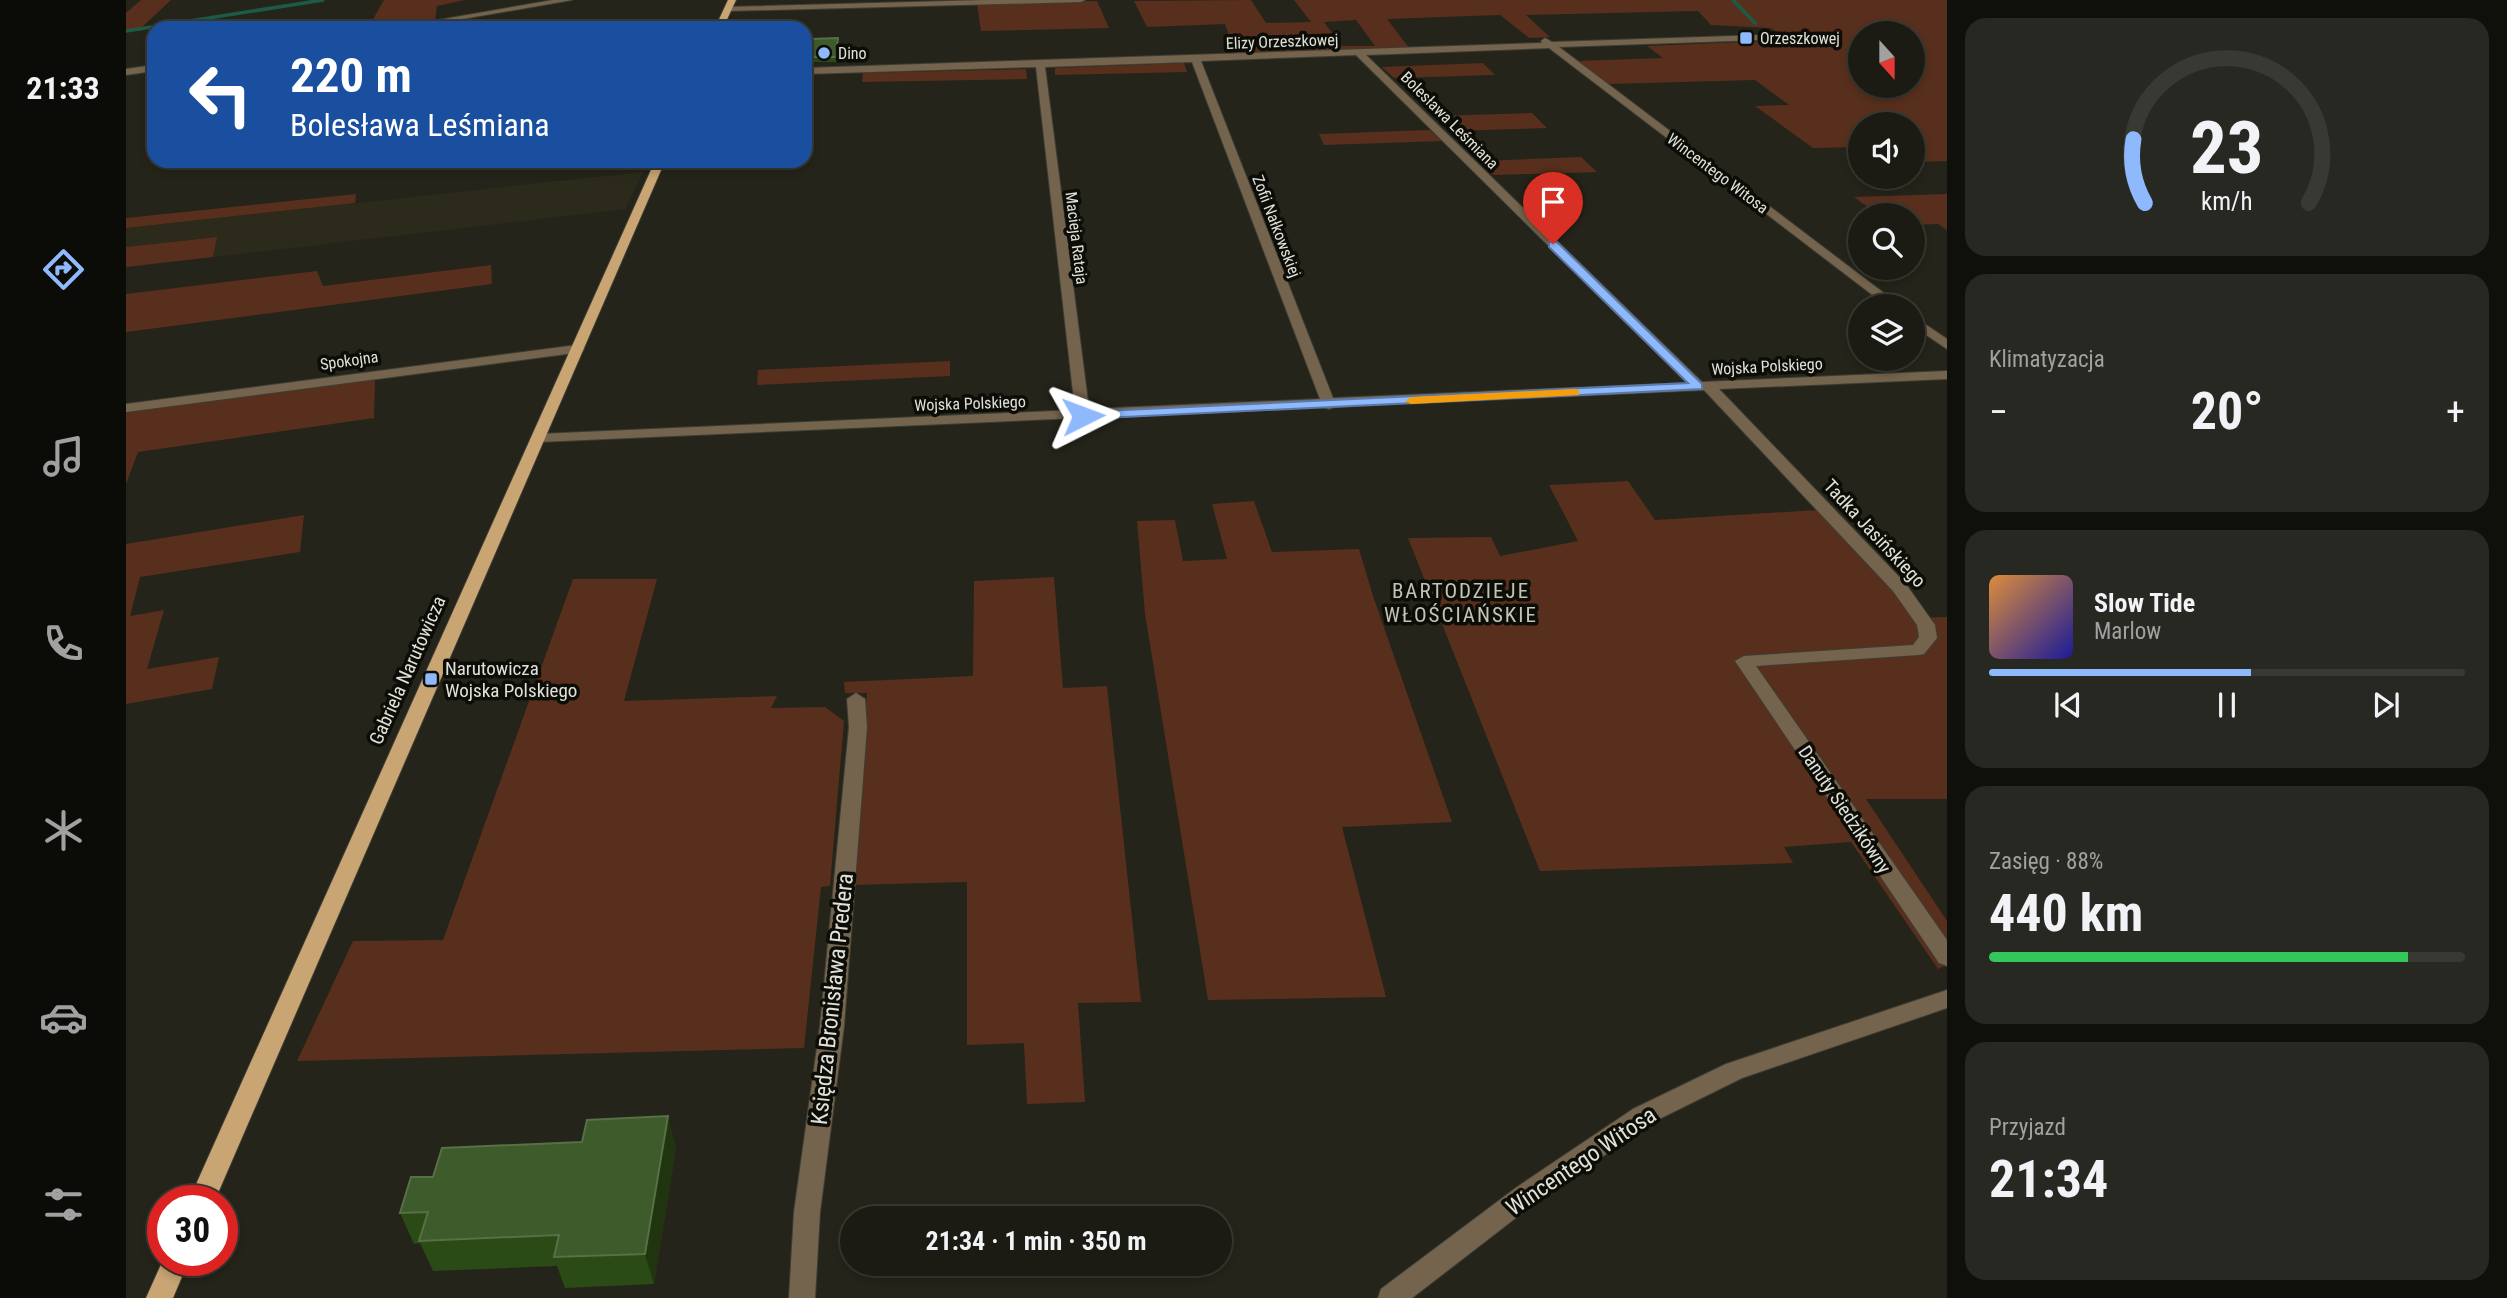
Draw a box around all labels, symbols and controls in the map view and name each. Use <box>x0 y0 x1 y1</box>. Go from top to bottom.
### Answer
north arrow <box>1848 21 1925 98</box>
map controls <box>1848 21 1925 371</box>
place label: Orzeszkowej <box>1760 29 1840 48</box>
street label: Elizy Orzeszkowej <box>1225 30 1339 53</box>
marker: Orzeszkowej <box>1738 30 1754 46</box>
place label: Dino <box>838 44 867 63</box>
marker: Dino <box>816 45 832 61</box>
text: 220 m <box>290 47 412 104</box>
icon: left <box>175 49 266 140</box>
street label: Bolesława Leśmiana <box>1397 68 1502 173</box>
text: 21:33 <box>26 69 100 107</box>
text: 23 <box>2190 105 2264 191</box>
text: Bolesława Leśmiana <box>290 106 550 144</box>
button: sound <box>1848 112 1925 189</box>
street label: Wincentego Witosa <box>1663 129 1772 218</box>
street label: Zofii Nałkowskiej <box>1248 172 1305 280</box>
pin <box>1523 172 1583 244</box>
icon: arrive <box>1534 183 1572 221</box>
text: km/h <box>2201 187 2253 216</box>
street label: Macieja Rataja <box>1061 191 1092 285</box>
button: search <box>1848 203 1925 280</box>
icon: directions <box>39 245 88 294</box>
button: layers <box>1848 294 1925 371</box>
text: Klimatyzacja <box>1989 346 2105 373</box>
street label: Spokojna <box>319 347 379 374</box>
street label: Wojska Polskiego <box>1711 354 1823 379</box>
position arrow <box>1046 379 1120 453</box>
text: 20° <box>2191 381 2263 442</box>
text: − <box>1989 390 2008 434</box>
text: + <box>2446 390 2465 434</box>
street label: Wojska Polskiego <box>914 392 1026 415</box>
icon: music <box>39 432 88 481</box>
street label: Tadka Jasińskiego <box>1819 475 1931 592</box>
district label: BARTODZIEJE WŁOŚCIAŃSKIE <box>1384 579 1538 627</box>
text: Slow Tide <box>2094 588 2195 618</box>
street label: Gabriela Narutowicza <box>364 592 451 748</box>
text: Marlow <box>2094 618 2161 645</box>
icon: phone <box>39 619 88 668</box>
place label: Narutowicza Wojska Polskiego <box>445 657 577 702</box>
marker: Narutowicza Wojska Polskiego <box>423 671 439 687</box>
icon: previous <box>2049 686 2087 724</box>
icon: pause <box>2208 686 2246 724</box>
icon: next <box>2367 686 2405 724</box>
street label: Danuty Siedzikówny <box>1793 741 1896 878</box>
icon: climate <box>39 806 88 855</box>
text: Zasięg · 88% <box>1989 848 2103 875</box>
street label: Księdza Bronisława Predera <box>806 872 859 1126</box>
text: 440 km <box>1989 883 2143 944</box>
icon: car <box>39 993 88 1042</box>
street label: Wincentego Witosa <box>1501 1101 1661 1221</box>
text: Przyjazd <box>1989 1114 2066 1141</box>
text: 21:34 <box>1989 1149 2108 1210</box>
icon: filters <box>39 1180 88 1229</box>
speed limit sign: 30 <box>147 1185 238 1276</box>
text: 21:34 · 1 min · 350 m <box>926 1226 1146 1256</box>

